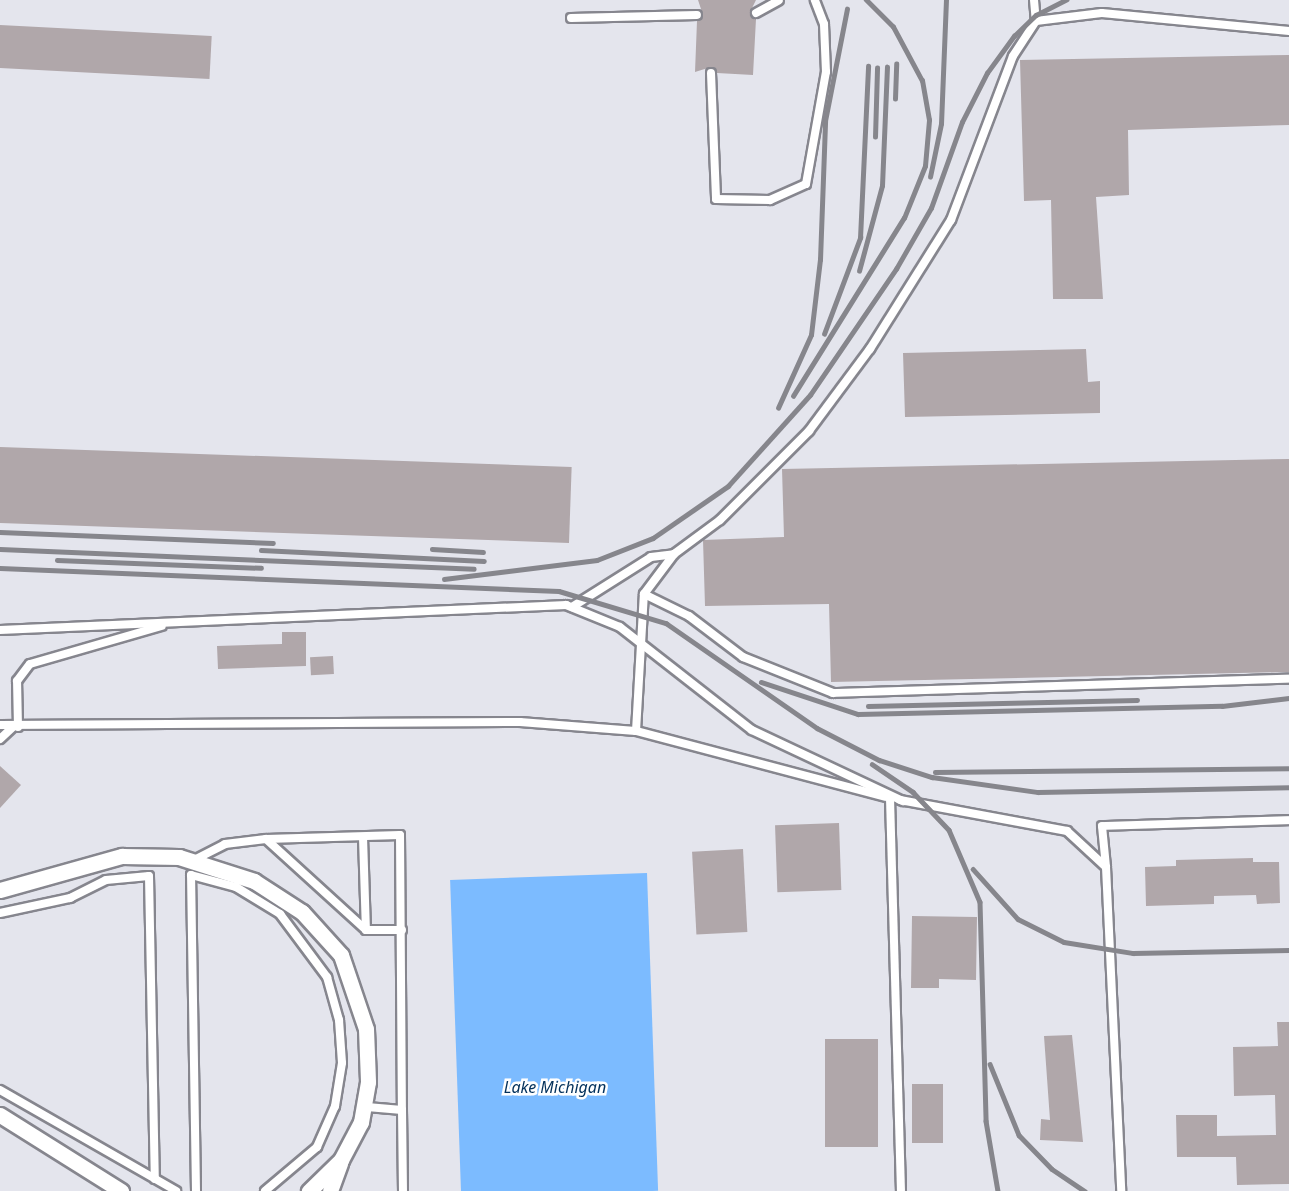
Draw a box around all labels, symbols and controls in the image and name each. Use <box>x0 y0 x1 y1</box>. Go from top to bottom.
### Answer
water label: Lake Michigan <box>504 1077 606 1097</box>

